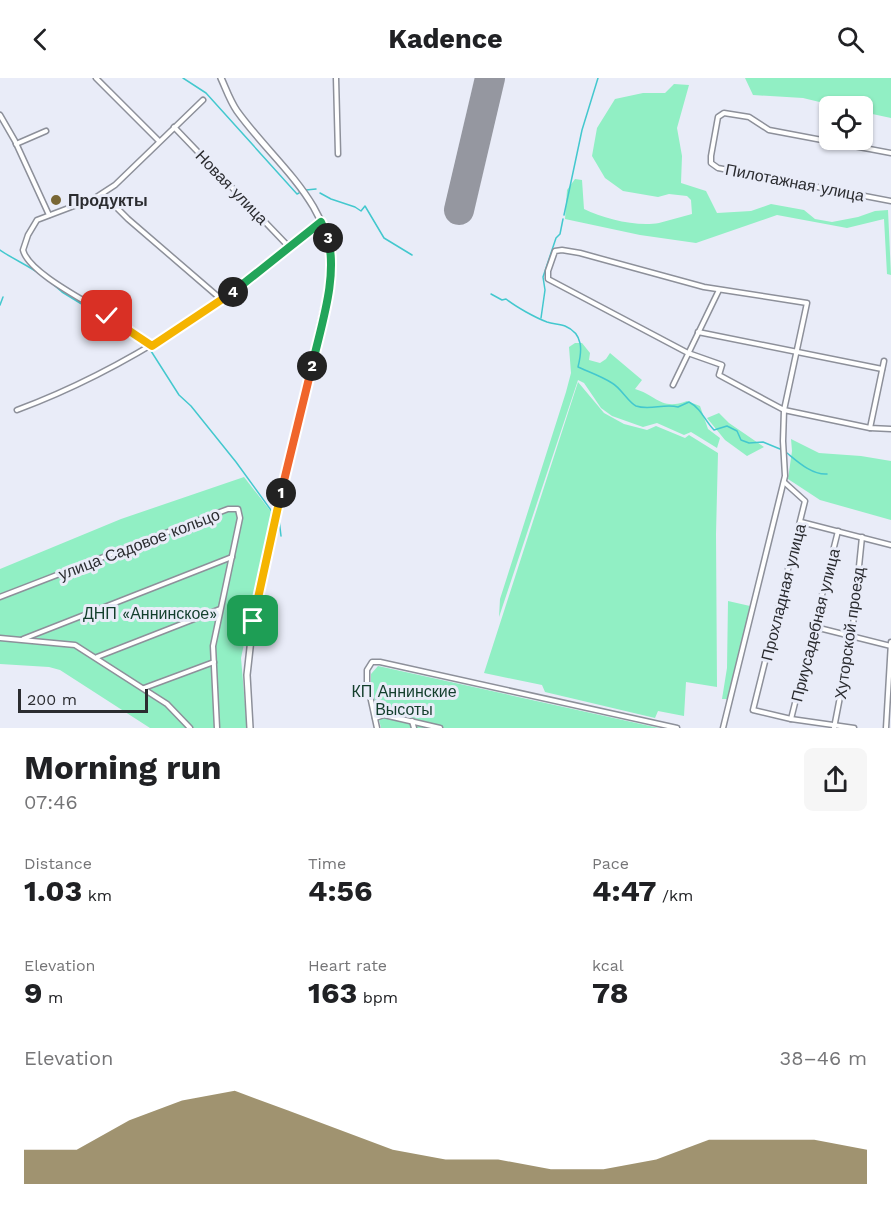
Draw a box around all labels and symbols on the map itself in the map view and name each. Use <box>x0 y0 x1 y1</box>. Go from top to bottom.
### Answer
street label: Новая улица <box>192 146 272 228</box>
street label: Пилотажная улица <box>724 160 866 205</box>
place label: Продукты <box>68 191 148 210</box>
marker: Продукты <box>49 193 63 207</box>
pin: 3 <box>313 223 343 253</box>
pin: 4 <box>218 277 248 307</box>
pin <box>81 290 132 341</box>
pin: 2 <box>297 351 327 381</box>
pin: 1 <box>266 478 296 508</box>
street label: улица Садовое кольцо <box>56 505 223 584</box>
street label: Прохладная улица <box>757 522 810 663</box>
street label: Приусадебная улица <box>787 547 844 704</box>
street label: Хуторской проезд <box>831 565 868 700</box>
pin <box>227 595 278 646</box>
park label: ДНП «Аннинское» <box>83 604 217 623</box>
park label: КП Аннинские Высоты <box>351 682 457 719</box>
scale bar <box>18 686 148 714</box>

